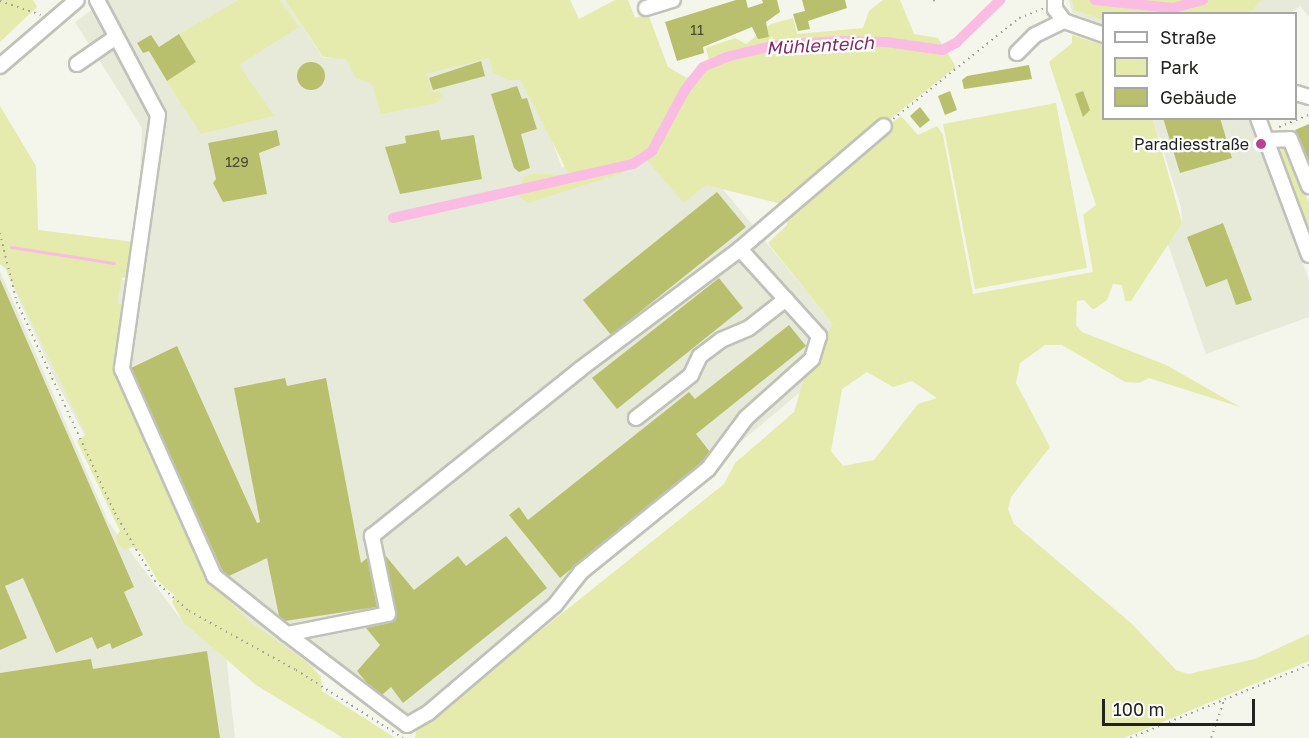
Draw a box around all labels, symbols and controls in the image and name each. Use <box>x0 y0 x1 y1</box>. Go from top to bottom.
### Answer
legend <box>1102 12 1297 120</box>
house number: 11 <box>690 22 704 38</box>
text: Straße <box>1160 26 1216 48</box>
water label: Mühlenteich <box>766 31 874 59</box>
text: Park <box>1160 56 1199 78</box>
text: Gebäude <box>1160 86 1237 108</box>
place label: Paradiesstraße <box>1134 134 1249 154</box>
marker: Paradiesstraße <box>1254 137 1268 151</box>
house number: 129 <box>225 154 249 170</box>
scale bar <box>1105 687 1258 725</box>
text: 100 m <box>1113 698 1164 720</box>

